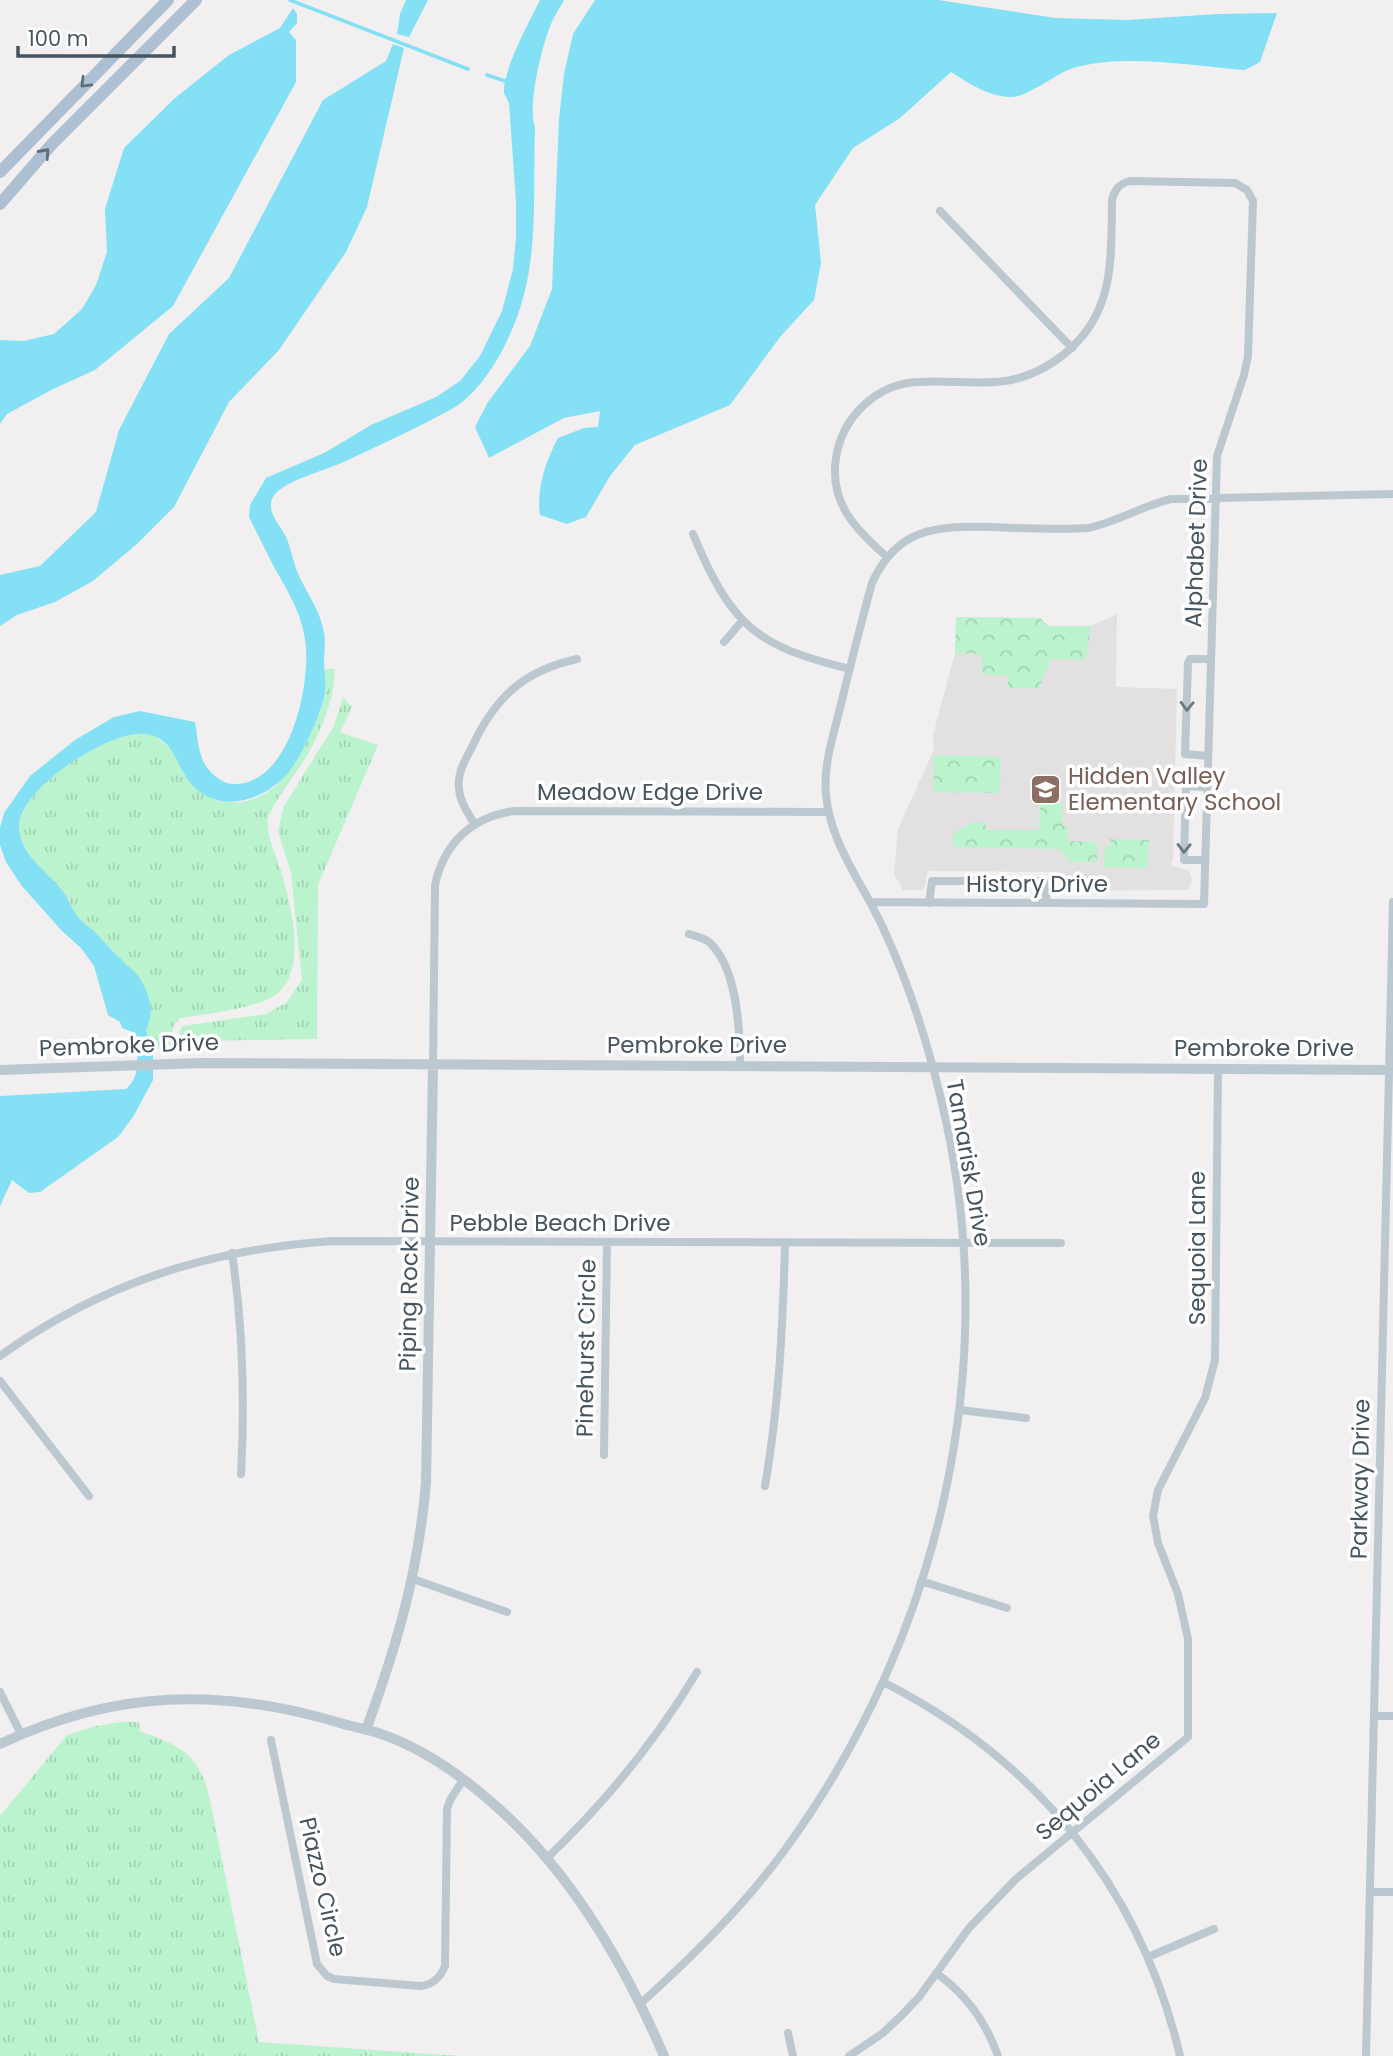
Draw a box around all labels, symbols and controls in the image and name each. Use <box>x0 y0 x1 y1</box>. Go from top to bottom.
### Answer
scale bar <box>18 14 173 58</box>
text: 100 m <box>28 24 88 53</box>
one-way arrow <box>81 75 94 88</box>
one-way arrow <box>37 148 49 161</box>
street label: Alphabet Drive <box>1177 458 1215 628</box>
one-way arrow <box>1179 700 1194 711</box>
place label: Hidden Valley Elementary School <box>1068 760 1281 818</box>
school or university icon: Hidden Valley Elementary School <box>1028 772 1062 806</box>
street label: Meadow Edge Drive <box>537 776 763 808</box>
one-way arrow <box>1176 843 1192 854</box>
street label: History Drive <box>966 868 1108 900</box>
street label: Pembroke Drive <box>38 1026 220 1064</box>
street label: Pembroke Drive <box>607 1029 787 1061</box>
street label: Pembroke Drive <box>1174 1032 1354 1064</box>
street label: Tamarisk Drive <box>939 1077 999 1249</box>
street label: Sequoia Lane <box>1181 1171 1213 1325</box>
street label: Piping Rock Drive <box>391 1176 427 1372</box>
street label: Pebble Beach Drive <box>449 1207 671 1239</box>
street label: Pinehurst Circle <box>568 1259 604 1437</box>
street label: Parkway Drive <box>1343 1399 1377 1559</box>
street label: Sequoia Lane <box>1029 1724 1167 1848</box>
street label: Piazzo Circle <box>291 1814 355 1960</box>

